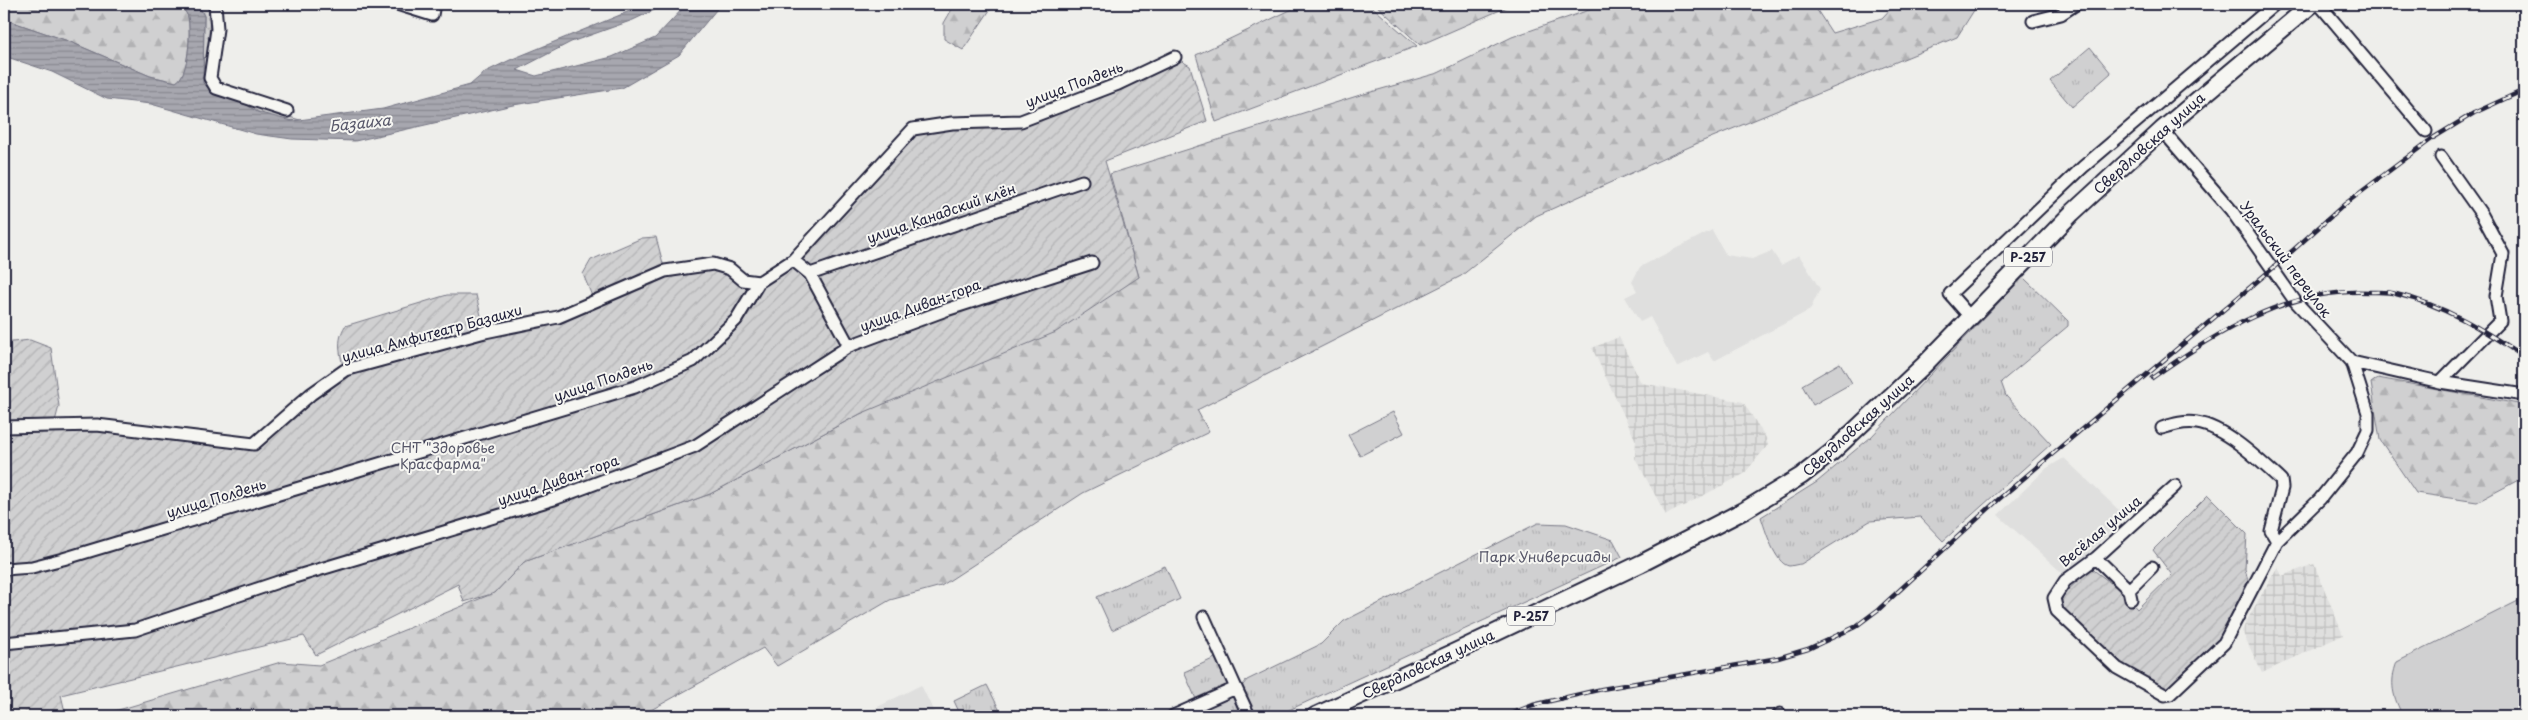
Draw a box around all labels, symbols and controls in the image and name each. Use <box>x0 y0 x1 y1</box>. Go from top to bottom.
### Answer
street label: улица Полдень <box>1022 56 1126 112</box>
street label: Свердловская улица <box>2089 87 2210 199</box>
water label: Базаиха <box>328 107 392 137</box>
street label: улица Канадский клён <box>864 178 1018 248</box>
street label: Уральский переулок <box>2235 196 2337 322</box>
road number: Р-257 <box>2004 248 2052 266</box>
street label: улица Диван-гора <box>857 273 984 337</box>
street label: улица Амфитеатр Базаихи <box>339 299 525 367</box>
street label: улица Полдень <box>551 353 655 407</box>
street label: Свердловская улица <box>1798 369 1919 481</box>
park label: СНТ "Здоровье Красфарма" <box>391 437 496 474</box>
street label: улица Диван-гора <box>494 449 622 511</box>
street label: улица Полдень <box>164 473 268 523</box>
street label: Весёлая улица <box>2054 490 2146 572</box>
park label: Парк Универсиады <box>1479 546 1611 567</box>
road number: Р-257 <box>1507 606 1555 626</box>
street label: Свердловская улица <box>1358 624 1498 704</box>

